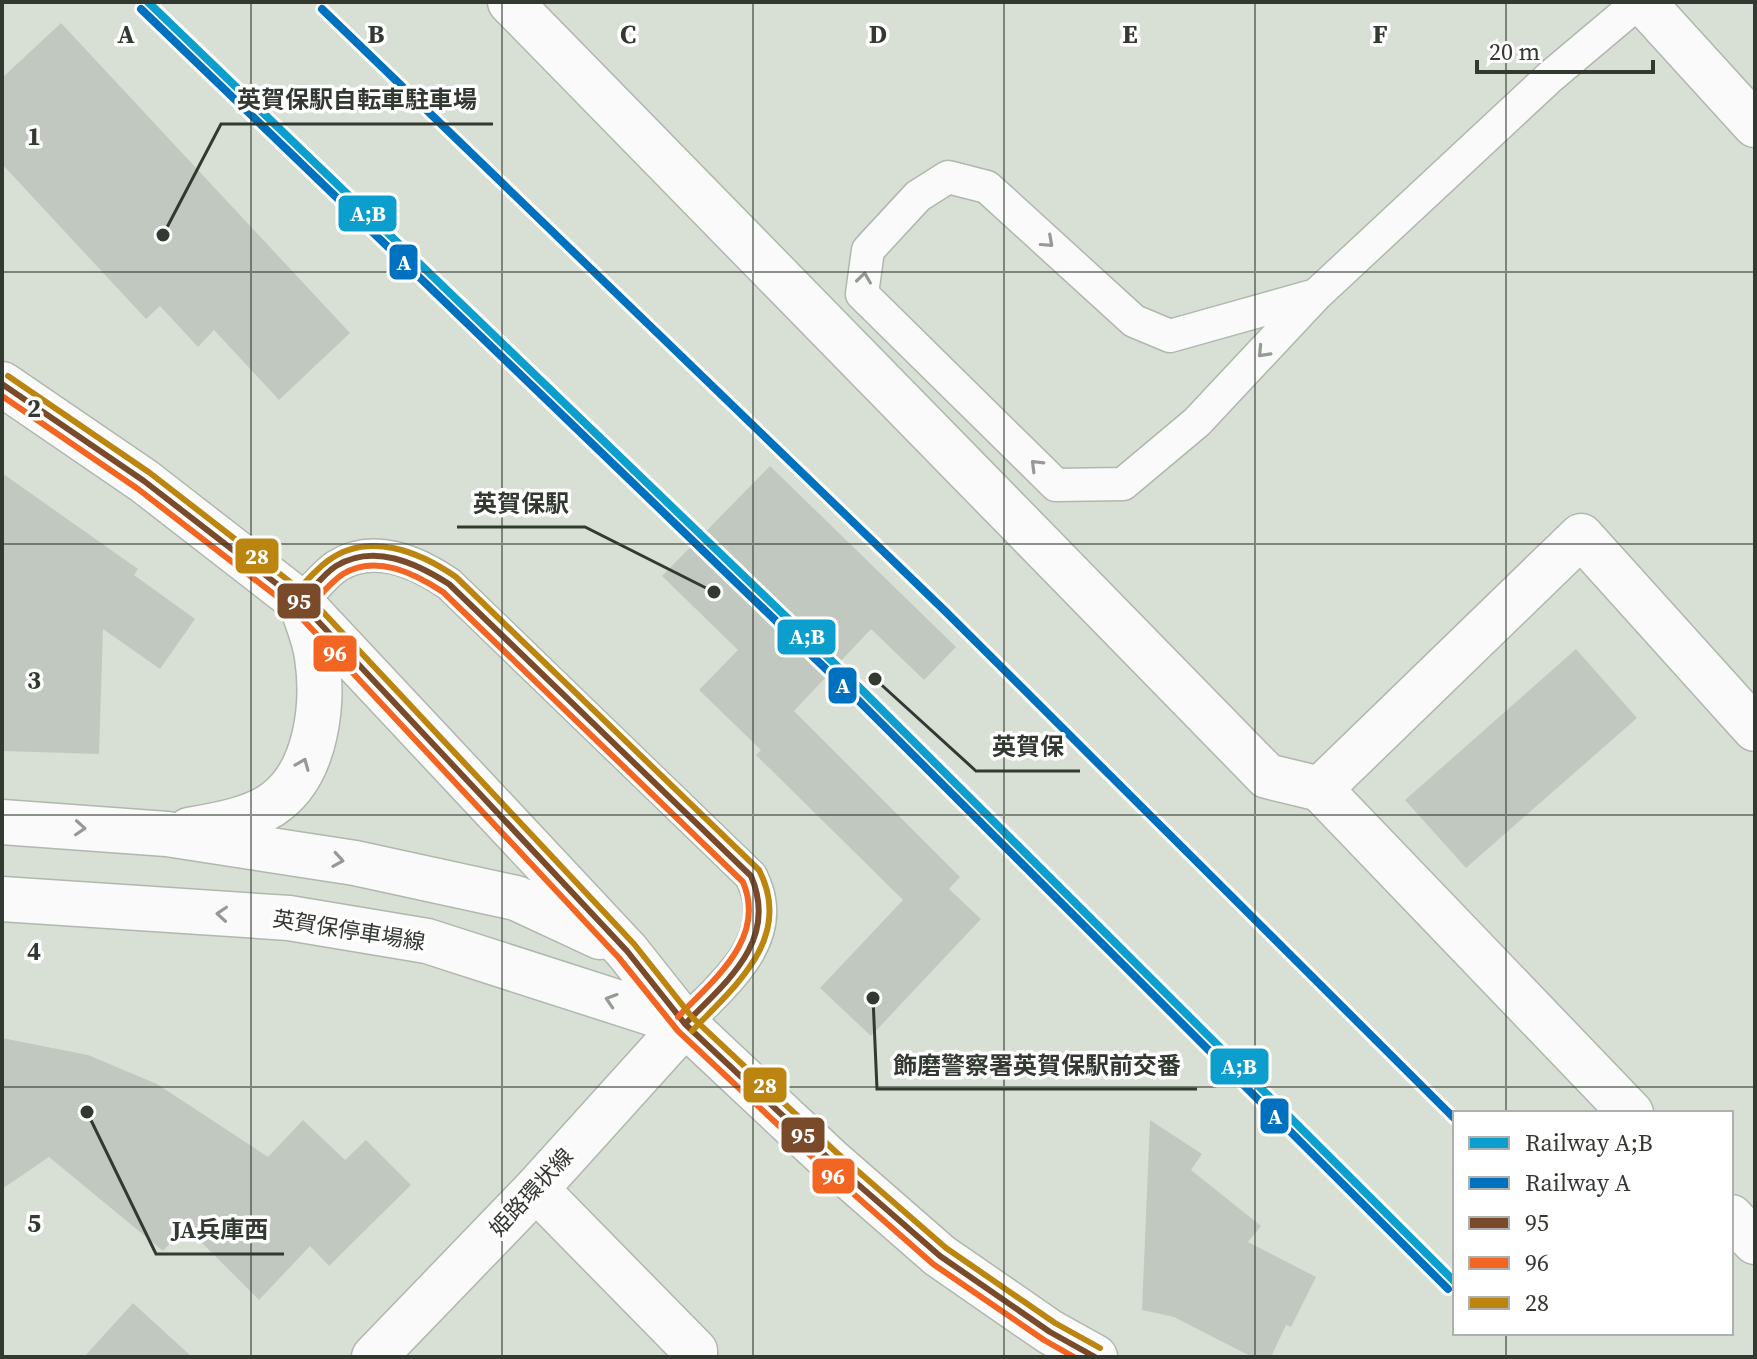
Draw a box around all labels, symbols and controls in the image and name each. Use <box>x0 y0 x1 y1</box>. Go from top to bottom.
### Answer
text: A <box>117 16 135 52</box>
text: B <box>368 16 385 52</box>
text: C <box>620 16 636 52</box>
text: D <box>869 16 887 52</box>
text: E <box>1122 16 1138 52</box>
text: F <box>1372 16 1388 52</box>
scale bar <box>1477 24 1653 74</box>
text: 20 m <box>1489 35 1540 68</box>
callout: 英賀保駅自転車駐車場 <box>221 76 493 124</box>
text: 英賀保駅自転車駐車場 <box>237 83 477 116</box>
text: 1 <box>27 118 41 154</box>
line badge: A;B <box>337 194 398 233</box>
text: A;B <box>350 198 386 228</box>
one-way arrow <box>1039 233 1054 247</box>
line badge: A <box>388 243 419 281</box>
text: A <box>397 247 412 277</box>
one-way arrow <box>855 271 872 284</box>
one-way arrow <box>1258 343 1272 357</box>
text: 2 <box>27 390 41 426</box>
one-way arrow <box>1031 460 1045 474</box>
callout: 英賀保駅 <box>457 479 585 527</box>
text: 英賀保駅 <box>473 487 569 520</box>
line badge: 28 <box>234 537 280 575</box>
text: 28 <box>245 541 269 571</box>
line badge: 95 <box>276 582 322 620</box>
text: 95 <box>287 586 311 616</box>
line badge: A;B <box>776 618 837 656</box>
text: A;B <box>789 621 825 651</box>
line badge: 96 <box>312 634 358 673</box>
text: 96 <box>323 638 347 668</box>
text: 3 <box>27 662 41 698</box>
line badge: A <box>827 666 858 705</box>
text: A <box>836 670 851 700</box>
callout: 英賀保 <box>976 723 1080 771</box>
text: 英賀保 <box>992 730 1064 763</box>
one-way arrow <box>293 758 310 772</box>
one-way arrow <box>74 819 87 836</box>
one-way arrow <box>331 851 344 868</box>
street label: 英賀保停車場線 <box>271 903 427 957</box>
one-way arrow <box>215 905 228 922</box>
text: 4 <box>27 933 41 969</box>
one-way arrow <box>604 993 618 1009</box>
callout: 飾磨警察署英賀保駅前交番 <box>877 1041 1197 1089</box>
line badge: A;B <box>1209 1047 1270 1086</box>
text: 飾磨警察署英賀保駅前交番 <box>893 1049 1181 1082</box>
text: A;B <box>1221 1051 1257 1081</box>
line badge: 28 <box>742 1066 788 1104</box>
text: 28 <box>753 1070 777 1100</box>
line badge: A <box>1259 1097 1290 1135</box>
text: A <box>1268 1101 1283 1131</box>
legend <box>1453 1111 1733 1335</box>
line badge: 95 <box>780 1116 826 1154</box>
text: 95 <box>791 1120 815 1150</box>
text: Railway A;B <box>1525 1126 1653 1159</box>
street label: 姫路環状線 <box>483 1142 579 1242</box>
line badge: 96 <box>811 1157 856 1195</box>
text: 96 <box>821 1161 845 1191</box>
text: Railway A <box>1525 1166 1631 1199</box>
text: 5 <box>27 1205 41 1241</box>
callout: JA兵庫西 <box>156 1206 284 1254</box>
text: 95 <box>1525 1206 1549 1239</box>
text: JA兵庫西 <box>170 1213 268 1246</box>
text: 96 <box>1525 1246 1549 1279</box>
text: 28 <box>1525 1286 1549 1319</box>

